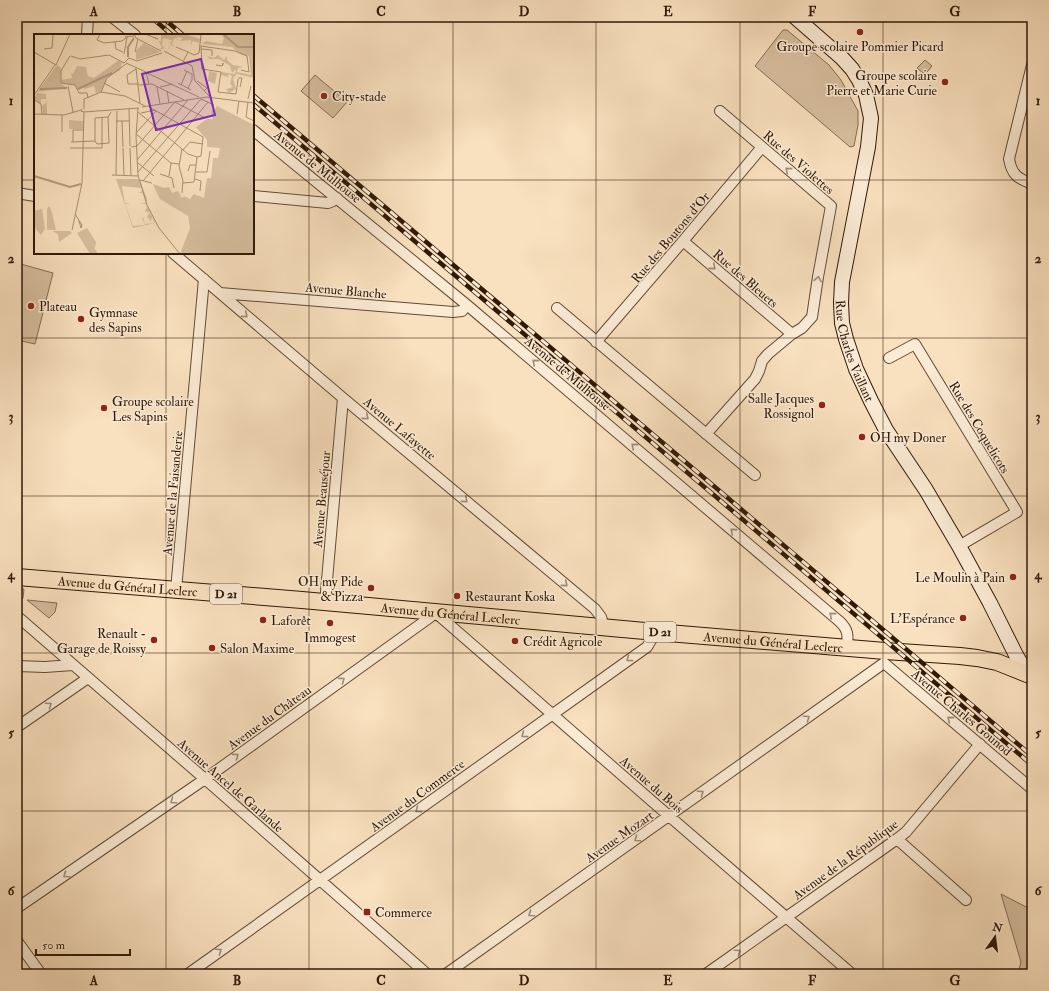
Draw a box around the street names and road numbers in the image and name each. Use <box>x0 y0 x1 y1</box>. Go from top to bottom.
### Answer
street label: Avenue de Mulhouse <box>270 126 364 207</box>
street label: Rue des Violettes <box>760 128 838 198</box>
street label: Rue des Boutons d'Or <box>628 189 714 286</box>
street label: Rue des Bleuets <box>709 246 782 312</box>
street label: Avenue Blanche <box>304 279 388 303</box>
street label: Rue Charles Vaillant <box>832 299 877 405</box>
street label: Avenue de Mulhouse <box>520 333 614 415</box>
street label: Rue des Coquelicots <box>945 379 1013 477</box>
street label: Avenue Lafayette <box>359 393 439 465</box>
street label: Avenue de la Faisanderie <box>159 430 186 557</box>
street label: Avenue Beauséjour <box>310 450 334 549</box>
street label: Avenue du Général Leclerc <box>56 573 198 601</box>
road number: D 21 <box>210 584 242 604</box>
street label: Avenue du Général Leclerc <box>379 600 521 629</box>
road number: D 21 <box>644 622 676 642</box>
street label: Avenue du Général Leclerc <box>702 629 844 656</box>
street label: Avenue Charles Gounod <box>907 666 1015 760</box>
street label: Avenue du Château <box>224 682 315 754</box>
street label: Avenue Ancel de Garlande <box>173 735 287 836</box>
street label: Avenue du Bois <box>616 752 687 817</box>
street label: Avenue du Commerce <box>366 756 468 836</box>
street label: Avenue Mozart <box>582 807 657 867</box>
street label: Avenue de la République <box>789 816 902 905</box>

